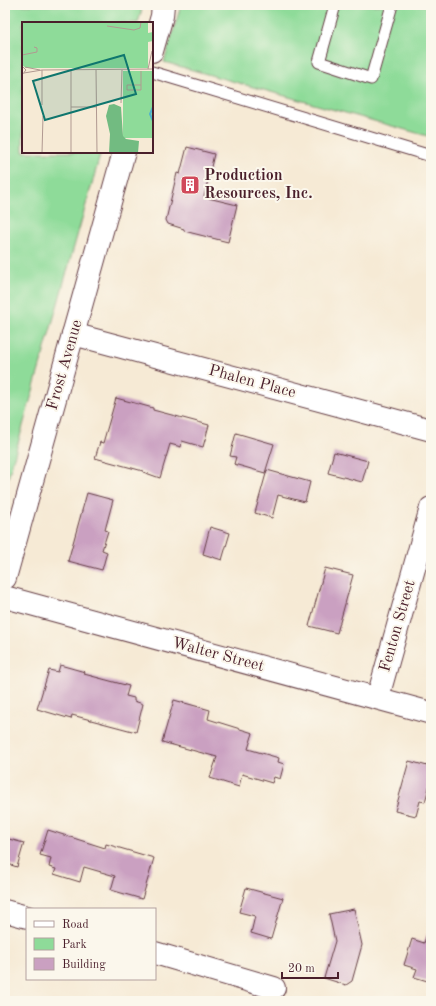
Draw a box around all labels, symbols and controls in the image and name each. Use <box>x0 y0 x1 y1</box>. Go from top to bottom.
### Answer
inset map <box>22 22 153 153</box>
place label: Production Resources, Inc. <box>204 168 313 202</box>
building icon: Production Resources, Inc. <box>179 174 201 196</box>
street label: Frost Avenue <box>44 318 86 412</box>
street label: Phalen Place <box>207 363 297 401</box>
street label: Fenton Street <box>377 578 419 674</box>
street label: Walter Street <box>170 635 266 675</box>
legend <box>26 908 156 980</box>
text: Road <box>62 919 89 931</box>
text: Park <box>62 939 87 951</box>
scale bar <box>282 954 338 980</box>
text: Building <box>62 959 106 971</box>
text: 20 m <box>288 963 315 975</box>

